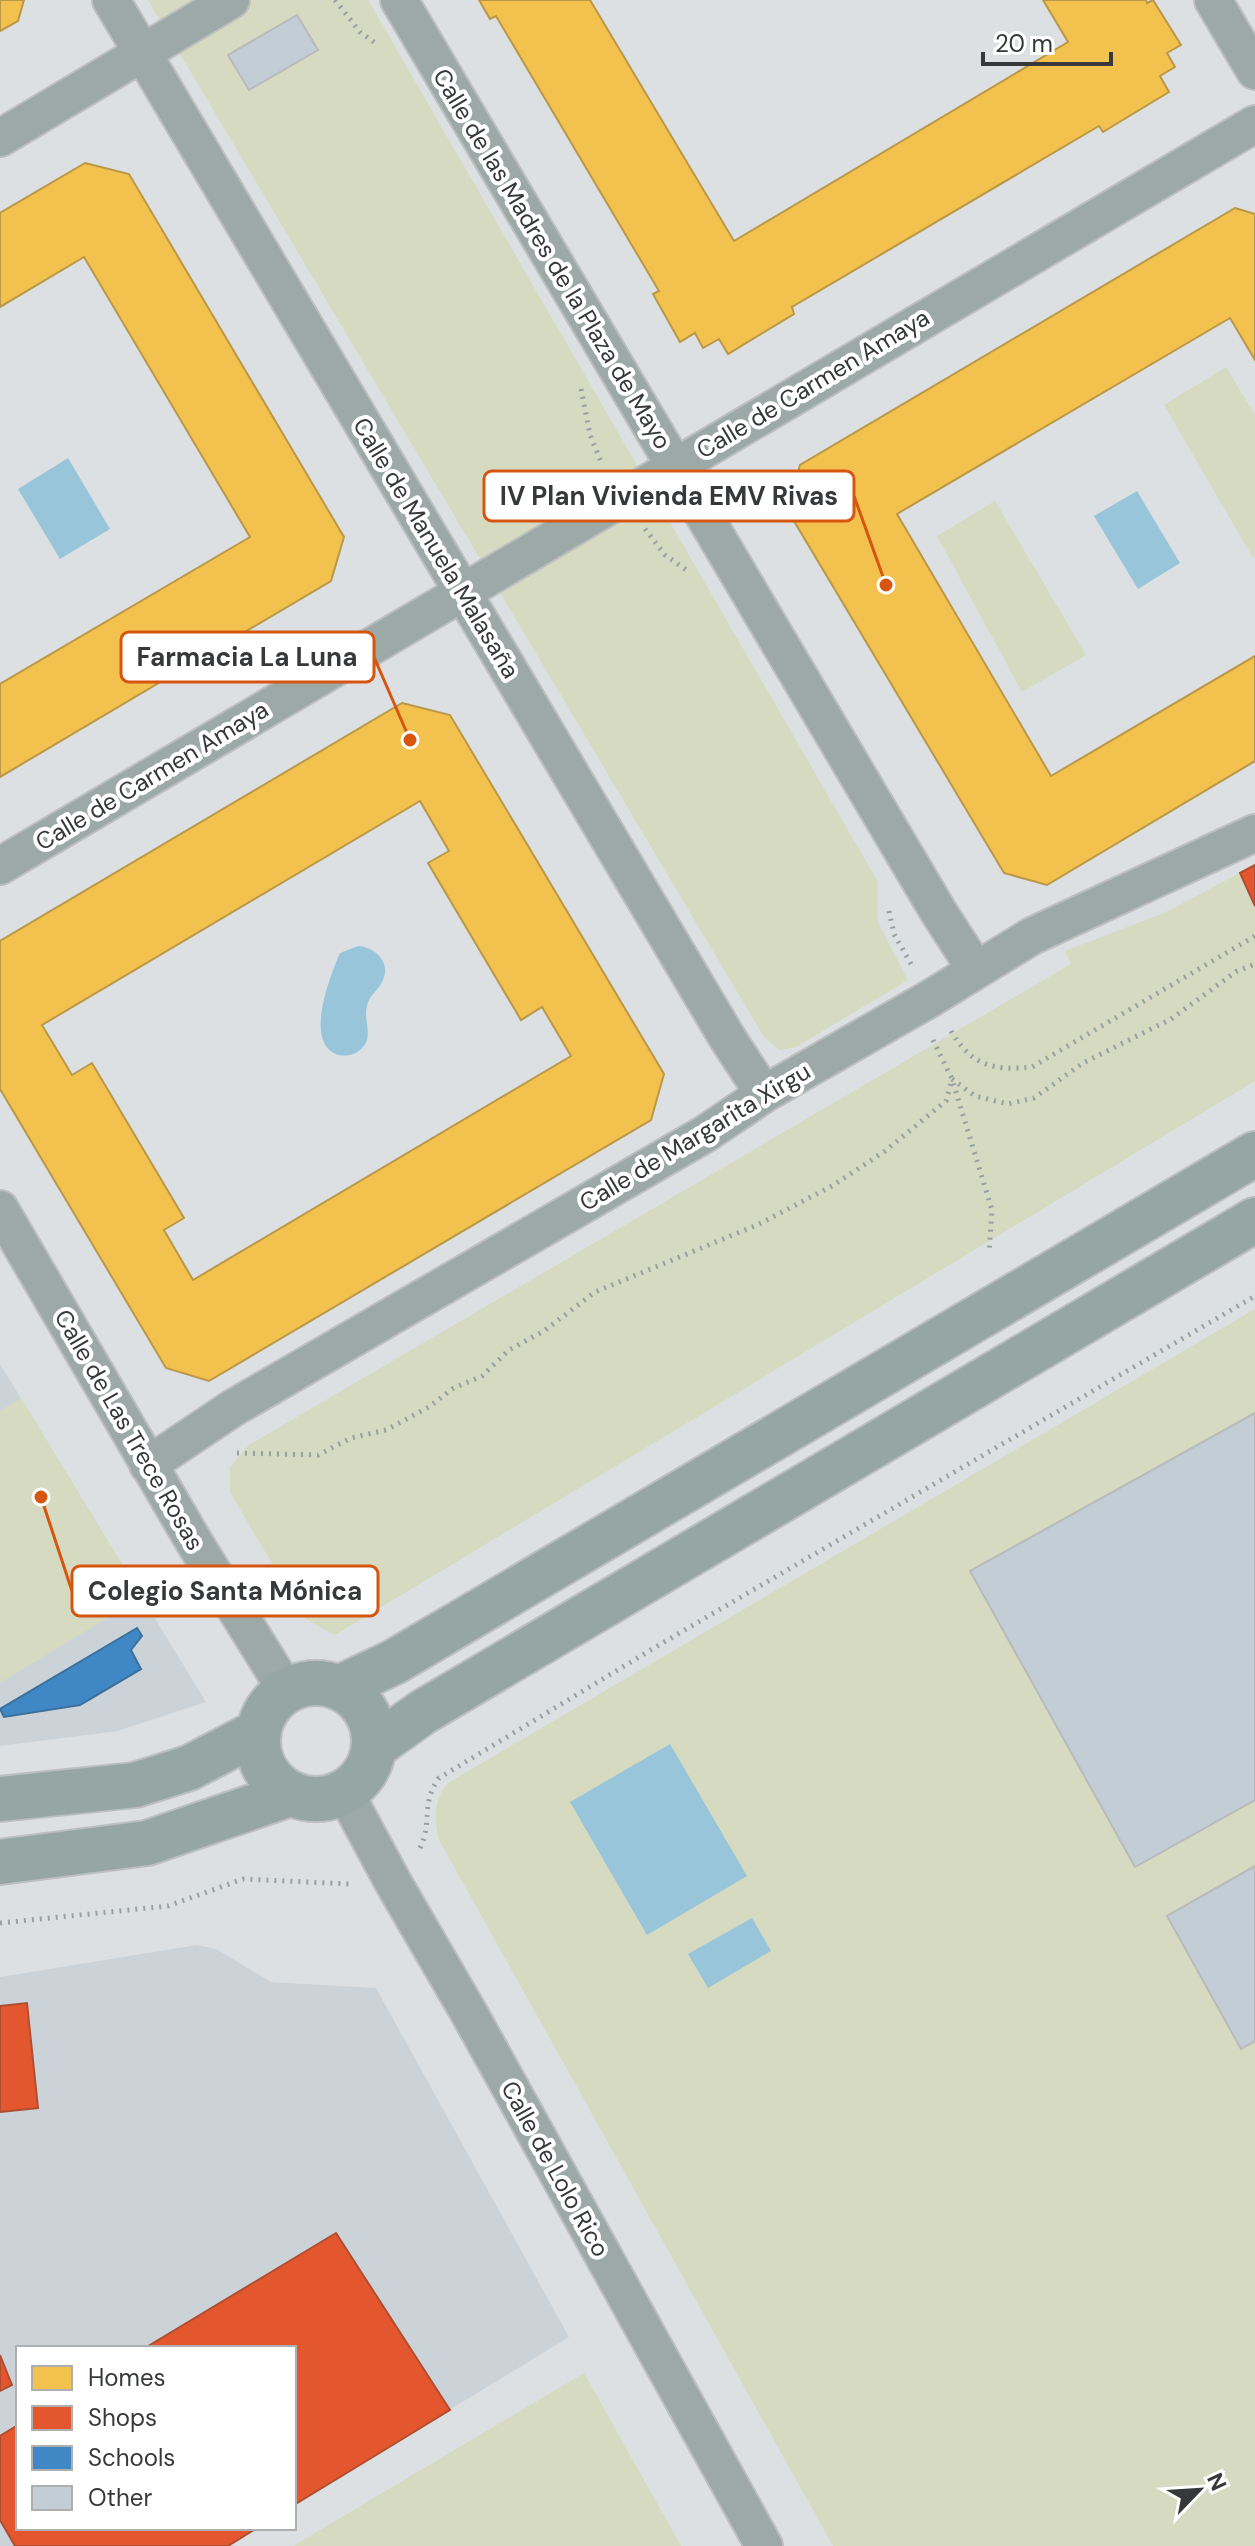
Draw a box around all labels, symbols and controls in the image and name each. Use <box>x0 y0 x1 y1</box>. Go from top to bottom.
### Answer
scale bar <box>983 16 1111 66</box>
text: 20 m <box>995 28 1053 59</box>
street label: Calle de las Madres de la Plaza de Mayo <box>426 63 679 455</box>
street label: Calle de Carmen Amaya <box>691 302 935 465</box>
street label: Calle de Manuela Malasaña <box>346 412 527 684</box>
callout: IV Plan Vivienda EMV Rivas <box>484 471 854 521</box>
text: IV Plan Vivienda EMV Rivas <box>500 479 838 513</box>
callout: Farmacia La Luna <box>121 632 374 682</box>
text: Farmacia La Luna <box>137 640 357 674</box>
street label: Calle de Carmen Amaya <box>30 694 274 857</box>
street label: Calle de Margarita Xirgu <box>574 1055 816 1218</box>
street label: Calle de Las Trece Rosas <box>48 1304 211 1556</box>
callout: Colegio Santa Mónica <box>72 1566 378 1616</box>
text: Colegio Santa Mónica <box>88 1574 362 1608</box>
street label: Calle de Lolo Rico <box>494 2075 617 2262</box>
legend <box>16 2346 296 2530</box>
text: Homes <box>88 2362 166 2393</box>
text: Shops <box>88 2402 157 2433</box>
text: Schools <box>88 2442 175 2473</box>
north arrow <box>1159 2450 1239 2530</box>
text: N <box>1200 2468 1233 2495</box>
text: Other <box>88 2482 152 2513</box>

